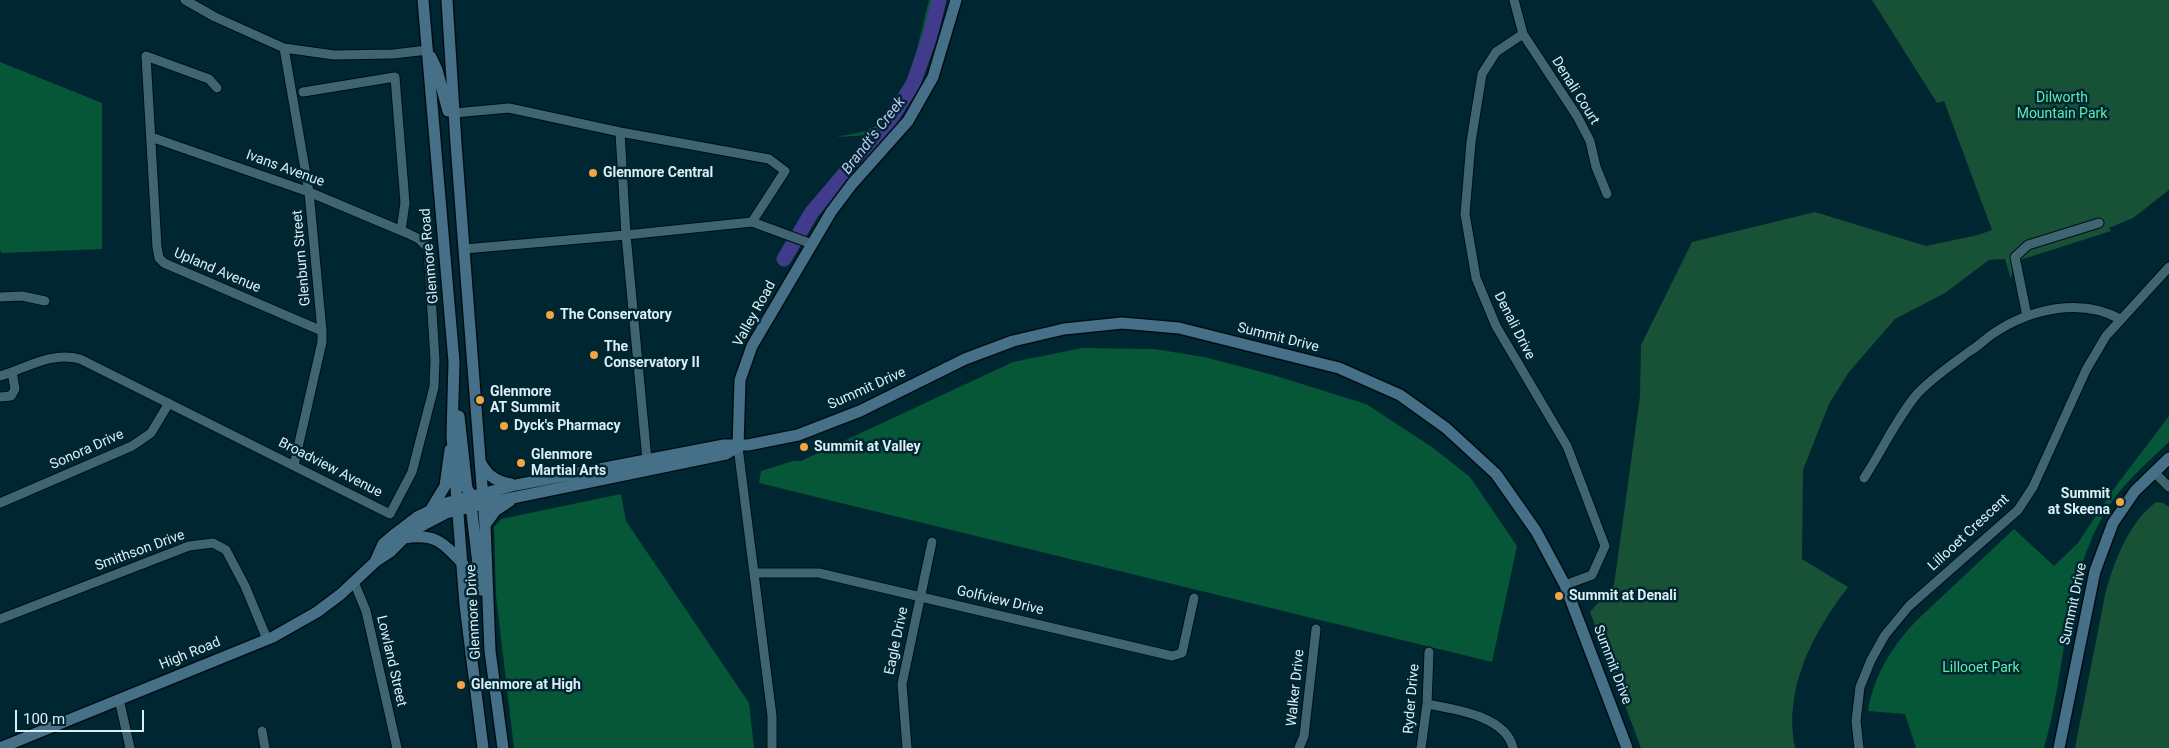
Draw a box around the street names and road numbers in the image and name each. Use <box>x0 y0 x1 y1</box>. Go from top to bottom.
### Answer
street label: Denali Court <box>1548 54 1602 128</box>
street label: Ivans Avenue <box>243 147 327 191</box>
street label: Glenmore Road <box>417 207 443 305</box>
street label: Glenburn Street <box>289 209 315 307</box>
street label: Upland Avenue <box>171 245 263 297</box>
street label: Valley Road <box>730 278 780 350</box>
street label: Denali Drive <box>1490 289 1538 363</box>
street label: Summit Drive <box>1235 320 1321 356</box>
street label: Summit Drive <box>825 364 909 414</box>
street label: Sonora Drive <box>47 426 127 474</box>
street label: Broadview Avenue <box>275 435 385 501</box>
street label: Lillooet Crescent <box>1925 491 2013 575</box>
street label: Smithson Drive <box>93 527 187 575</box>
street label: Summit Drive <box>2057 561 2091 647</box>
street label: Glenmore Drive <box>463 564 485 660</box>
street label: Golfview Drive <box>955 583 1045 619</box>
street label: Eagle Drive <box>882 605 912 677</box>
street label: Lowland Street <box>372 614 410 708</box>
street label: Summit Drive <box>1589 623 1635 707</box>
street label: High Road <box>157 634 223 674</box>
street label: Walker Drive <box>1284 649 1308 727</box>
street label: Ryder Drive <box>1401 663 1423 735</box>

